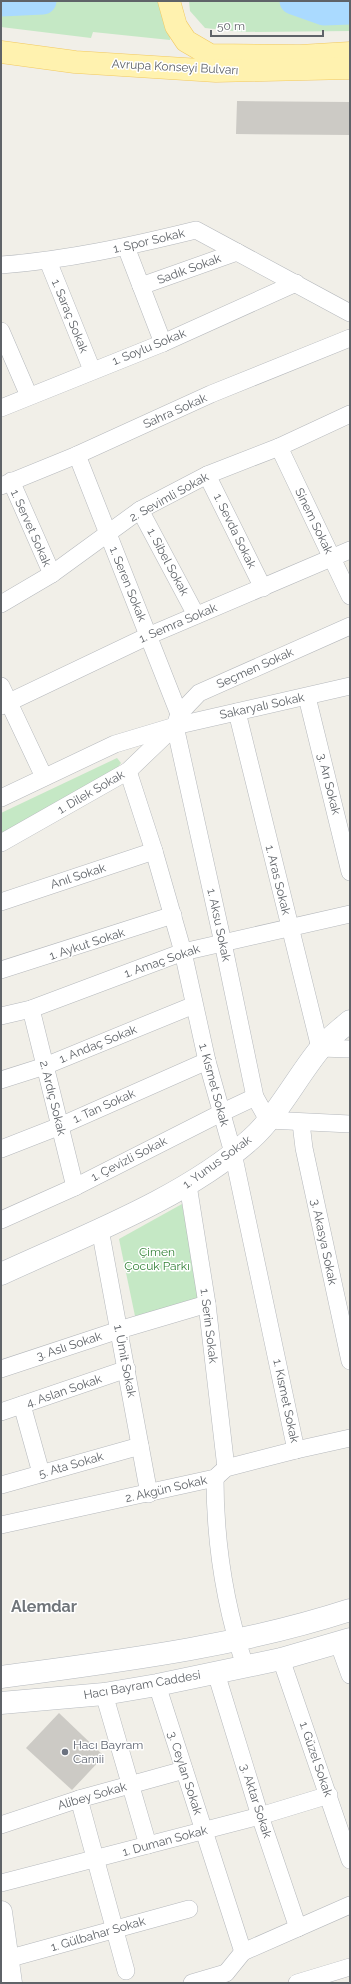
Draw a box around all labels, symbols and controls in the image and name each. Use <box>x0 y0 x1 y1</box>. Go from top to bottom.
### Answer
scale bar <box>211 12 323 38</box>
text: 50 m <box>217 19 245 33</box>
street label: Avrupa Konseyi Bulvarı <box>111 57 239 77</box>
street label: 1. Spor Sokak <box>112 226 187 256</box>
street label: Sadık Sokak <box>155 251 223 287</box>
street label: 1. Saraç Sokak <box>49 277 91 356</box>
street label: 1. Soylu Sokak <box>110 326 189 368</box>
street label: Sahra Sokak <box>141 390 210 431</box>
street label: 2. Sevimli Sokak <box>127 469 212 525</box>
street label: Sinem Sokak <box>292 486 336 557</box>
street label: 1. Servet Sokak <box>8 487 55 569</box>
street label: 1. Sevda Sokak <box>211 491 259 571</box>
street label: 1. Sibel Sokak <box>144 526 192 599</box>
street label: 1. Seren Sokak <box>107 544 150 624</box>
street label: 1. Semra Sokak <box>137 600 220 646</box>
street label: Seçmen Sokak <box>214 645 296 691</box>
street label: Sakaryalı Sokak <box>218 690 306 722</box>
street label: 3. Arı Sokak <box>315 752 344 817</box>
street label: 1. Dilek Sokak <box>55 767 128 817</box>
street label: 1. Aras Sokak <box>263 844 294 917</box>
street label: Anıl Sokak <box>49 860 108 892</box>
street label: 1. Aksu Sokak <box>204 887 234 963</box>
street label: 1. Aykut Sokak <box>47 925 127 963</box>
street label: 1. Amaç Sokak <box>122 941 202 980</box>
street label: 1. Andaç Sokak <box>57 1022 139 1066</box>
street label: 1. Kısmet Sokak <box>196 1042 232 1129</box>
street label: 2. Ardıç Sokak <box>37 1059 69 1138</box>
street label: 1. Tan Sokak <box>71 1086 138 1126</box>
street label: 1. Yunus Sokak <box>180 1132 254 1191</box>
street label: 1. Çevizli Sokak <box>89 1134 170 1184</box>
street label: 3. Akasya Sokak <box>308 1198 340 1287</box>
park label: Çimen Çocuk Parkı <box>124 1245 190 1273</box>
street label: 1. Serin Sokak <box>197 1288 221 1365</box>
street label: 1. Ümit Sokak <box>111 1323 139 1399</box>
street label: 3. Aslı Sokak <box>35 1329 104 1363</box>
street label: 1. Kısmet Sokak <box>270 1358 302 1445</box>
street label: 4. Aslan Sokak <box>24 1371 104 1410</box>
street label: 5. Ata Sokak <box>37 1449 106 1481</box>
street label: 2. Akgün Sokak <box>124 1473 209 1505</box>
district label: Alemdar <box>11 1597 77 1616</box>
street label: Hacı Bayram Caddesi <box>82 1668 202 1702</box>
street label: 1. Güzel Sokak <box>297 1720 336 1799</box>
street label: 3. Ceylan Sokak <box>165 1730 205 1817</box>
place label: Hacı Bayram Camii <box>73 1738 143 1766</box>
marker: Hacı Bayram Camii <box>60 1747 70 1757</box>
street label: 3. Aktar Sokak <box>237 1762 275 1840</box>
street label: Alibey Sokak <box>56 1779 129 1813</box>
street label: 1. Duman Sokak <box>121 1823 210 1859</box>
street label: 1. Gülbahar Sokak <box>49 1914 147 1954</box>

